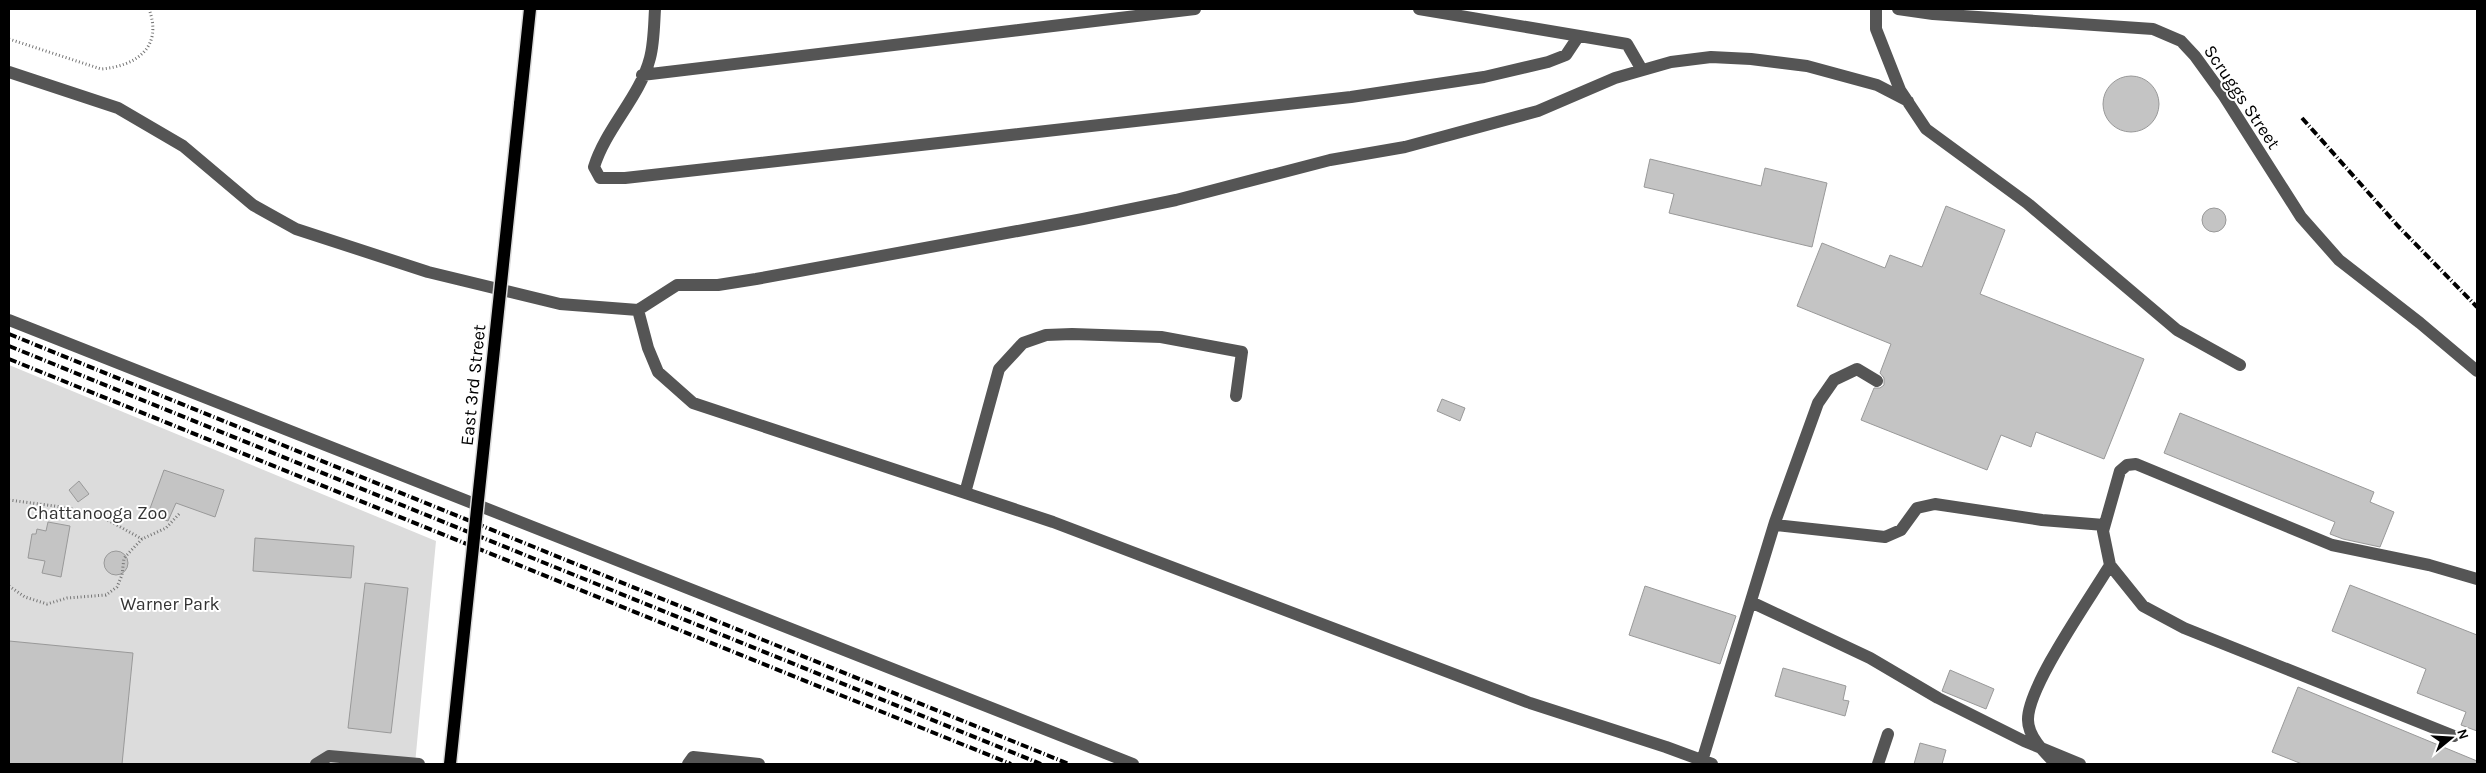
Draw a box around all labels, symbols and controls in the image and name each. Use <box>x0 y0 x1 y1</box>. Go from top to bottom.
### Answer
street label: Scruggs Street <box>2199 41 2285 154</box>
street label: East 3rd Street <box>456 323 490 447</box>
park label: Chattanooga Zoo <box>27 502 167 524</box>
park label: Warner Park <box>120 593 220 615</box>
north arrow <box>2426 713 2476 763</box>
text: N <box>2453 727 2473 742</box>

